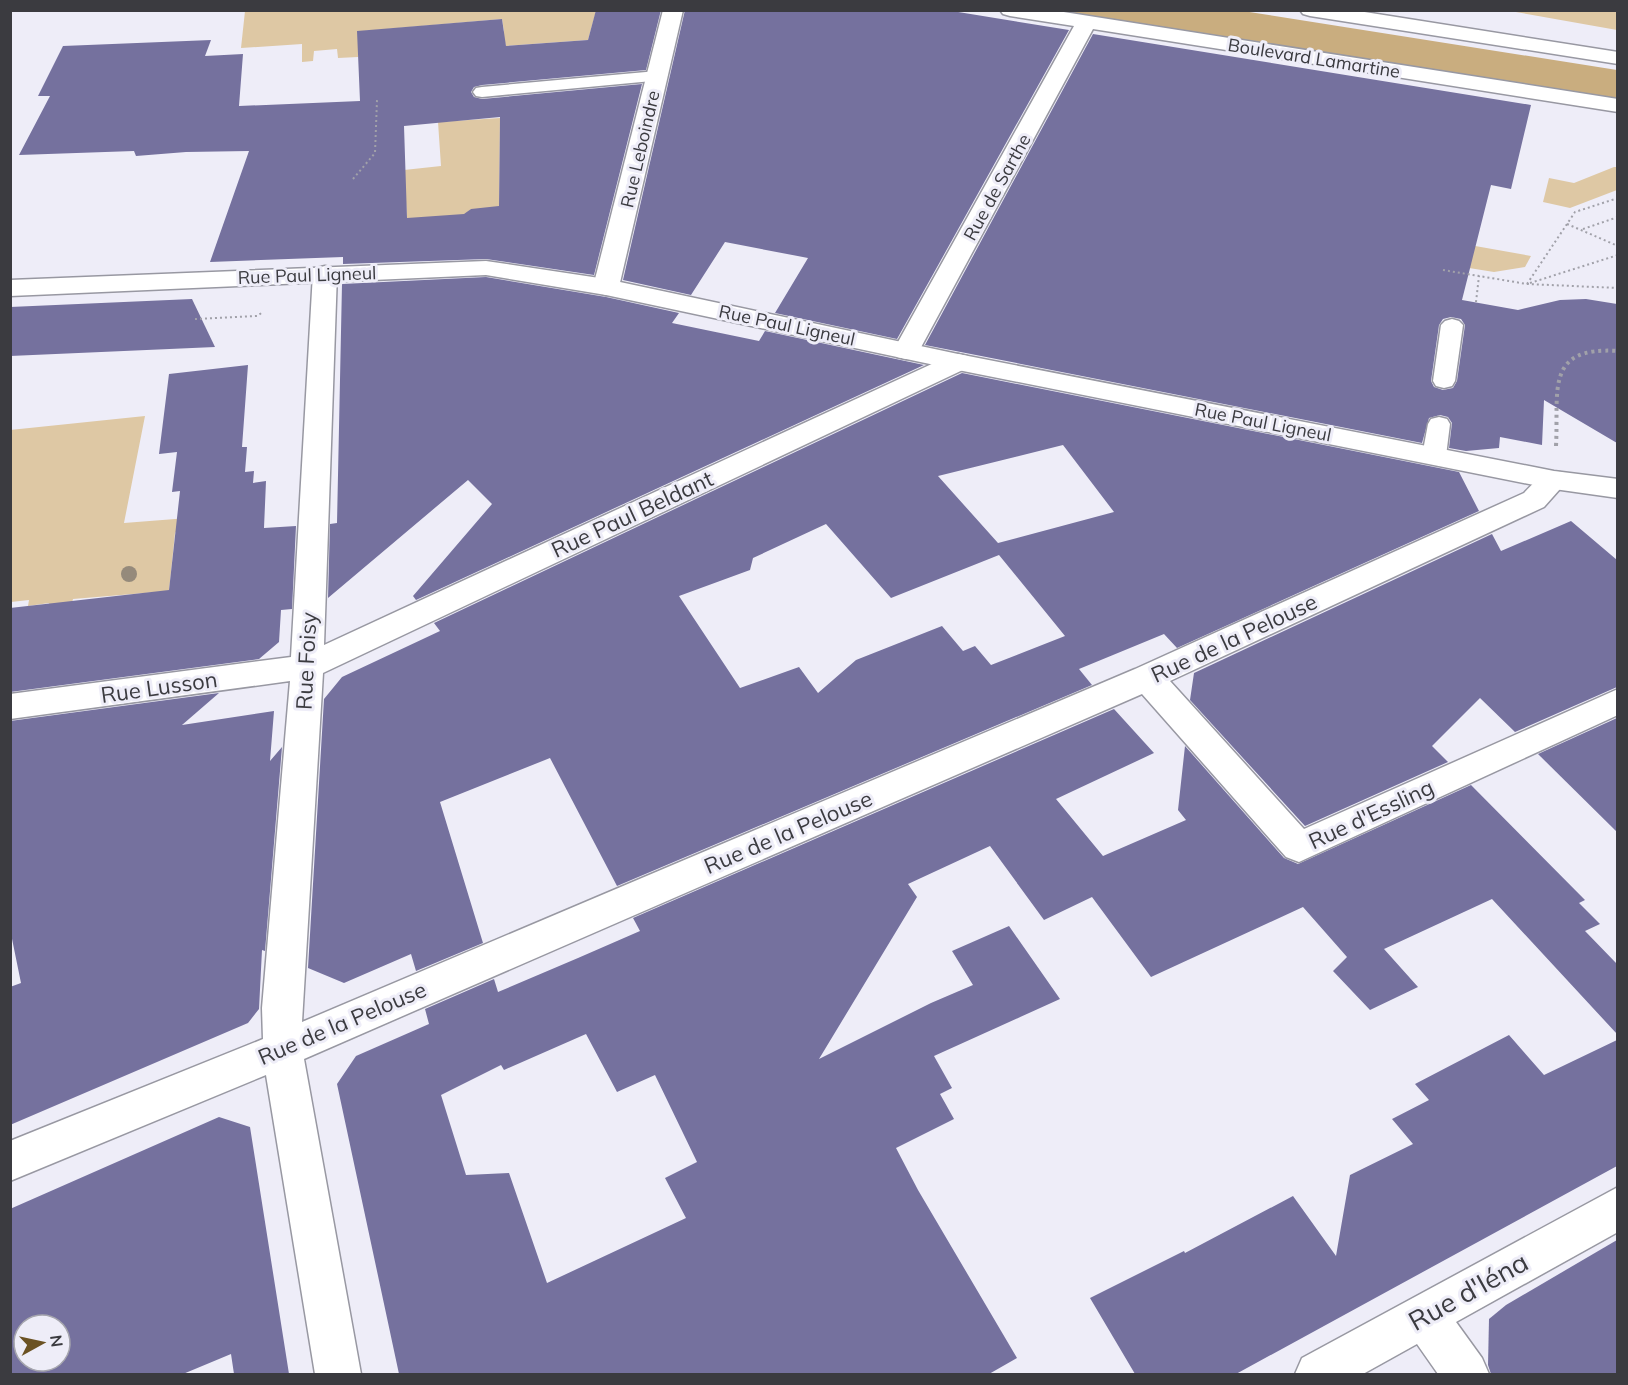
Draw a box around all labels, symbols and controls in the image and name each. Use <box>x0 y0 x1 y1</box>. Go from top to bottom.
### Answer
street label: Boulevard Lamartine <box>1226 33 1402 83</box>
street label: Rue Leboindre <box>615 88 665 210</box>
street label: Rue de Sarthe <box>958 130 1036 244</box>
street label: Rue Paul Ligneul <box>237 261 377 289</box>
street label: Rue Paul Ligneul <box>717 299 857 351</box>
street label: Rue Paul Ligneul <box>1193 397 1333 447</box>
street label: Rue Paul Beldant <box>547 464 718 564</box>
street label: Rue de la Pelouse <box>1147 587 1321 689</box>
street label: Rue Foisy <box>289 611 323 711</box>
street label: Rue Lusson <box>99 665 219 709</box>
street label: Rue d'Essling <box>1304 773 1438 855</box>
street label: Rue de la Pelouse <box>700 784 876 880</box>
street label: Rue de la Pelouse <box>254 975 430 1071</box>
street label: Rue d'Iéna <box>1402 1244 1534 1338</box>
north arrow <box>12 1313 72 1373</box>
text: N <box>46 1334 68 1348</box>

